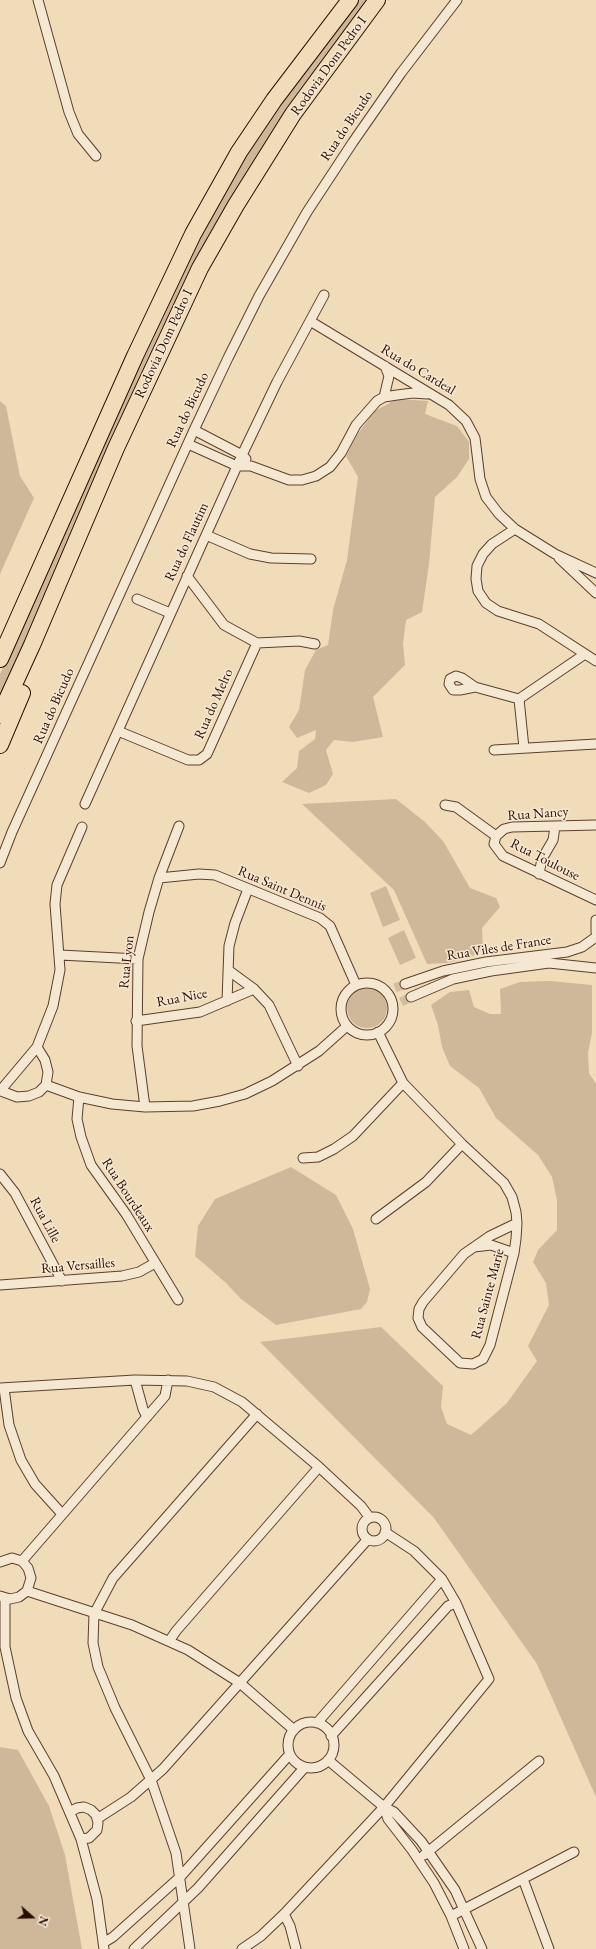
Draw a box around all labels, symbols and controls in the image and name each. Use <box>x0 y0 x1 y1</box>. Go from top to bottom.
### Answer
street label: Rodovia Dom Pedro I <box>287 13 371 119</box>
street label: Rua do Bicudo <box>317 88 377 164</box>
street label: Rodovia Dom Pedro I <box>131 287 197 401</box>
street label: Rua do Cardeal <box>378 341 458 399</box>
street label: Rua do Bicudo <box>163 370 213 450</box>
street label: Rua do Flautim <box>161 500 213 584</box>
street label: Rua do Bicudo <box>30 665 78 747</box>
street label: Rua do Melro <box>191 666 237 742</box>
street label: Rua Nancy <box>507 803 569 825</box>
street label: Rua Toulouse <box>508 835 582 885</box>
street label: Rua Saint Dennis <box>235 863 329 915</box>
street label: Rua Viles de France <box>446 931 552 965</box>
street label: Rua Lyon <box>116 935 138 989</box>
street label: Rua Nice <box>155 985 209 1011</box>
street label: Rua Bourdeaux <box>98 1155 158 1235</box>
street label: Rua Lille <box>26 1194 64 1246</box>
street label: Rua Sainte Marie <box>468 1247 508 1341</box>
street label: Rua Versailles <box>40 1254 116 1278</box>
north arrow <box>12 1897 52 1937</box>
text: N <box>35 1915 51 1928</box>

